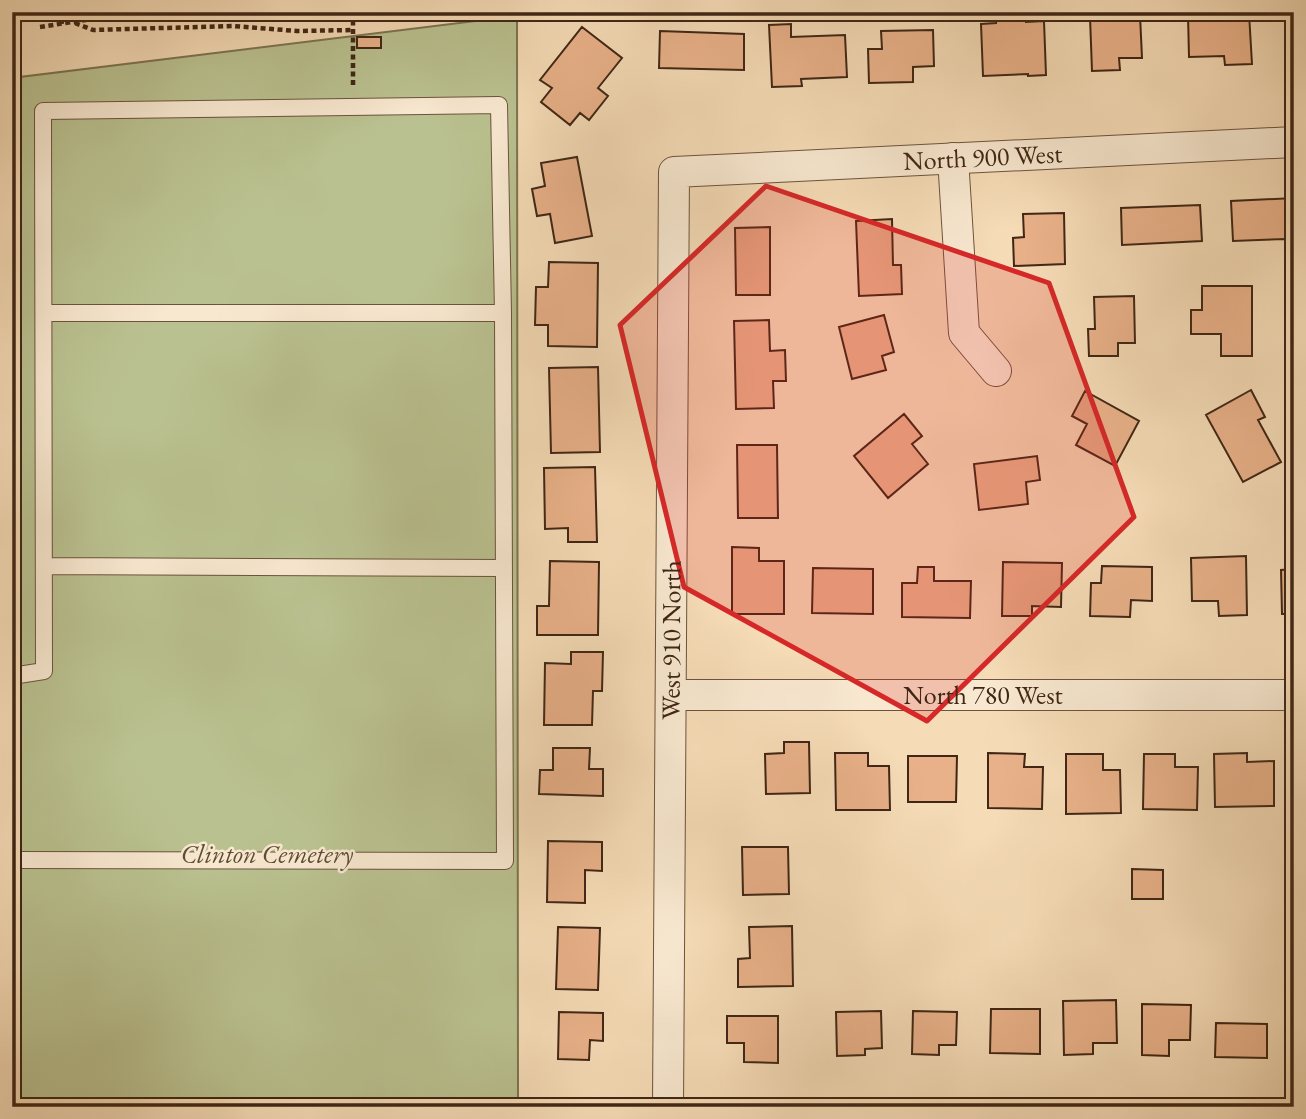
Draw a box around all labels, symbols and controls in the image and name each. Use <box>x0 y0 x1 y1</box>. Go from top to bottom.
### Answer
street label: North 900 West <box>902 136 1063 178</box>
street label: West 910 North <box>653 560 689 720</box>
street label: North 780 West <box>903 678 1063 712</box>
park label: Clinton Cemetery <box>181 837 354 871</box>

